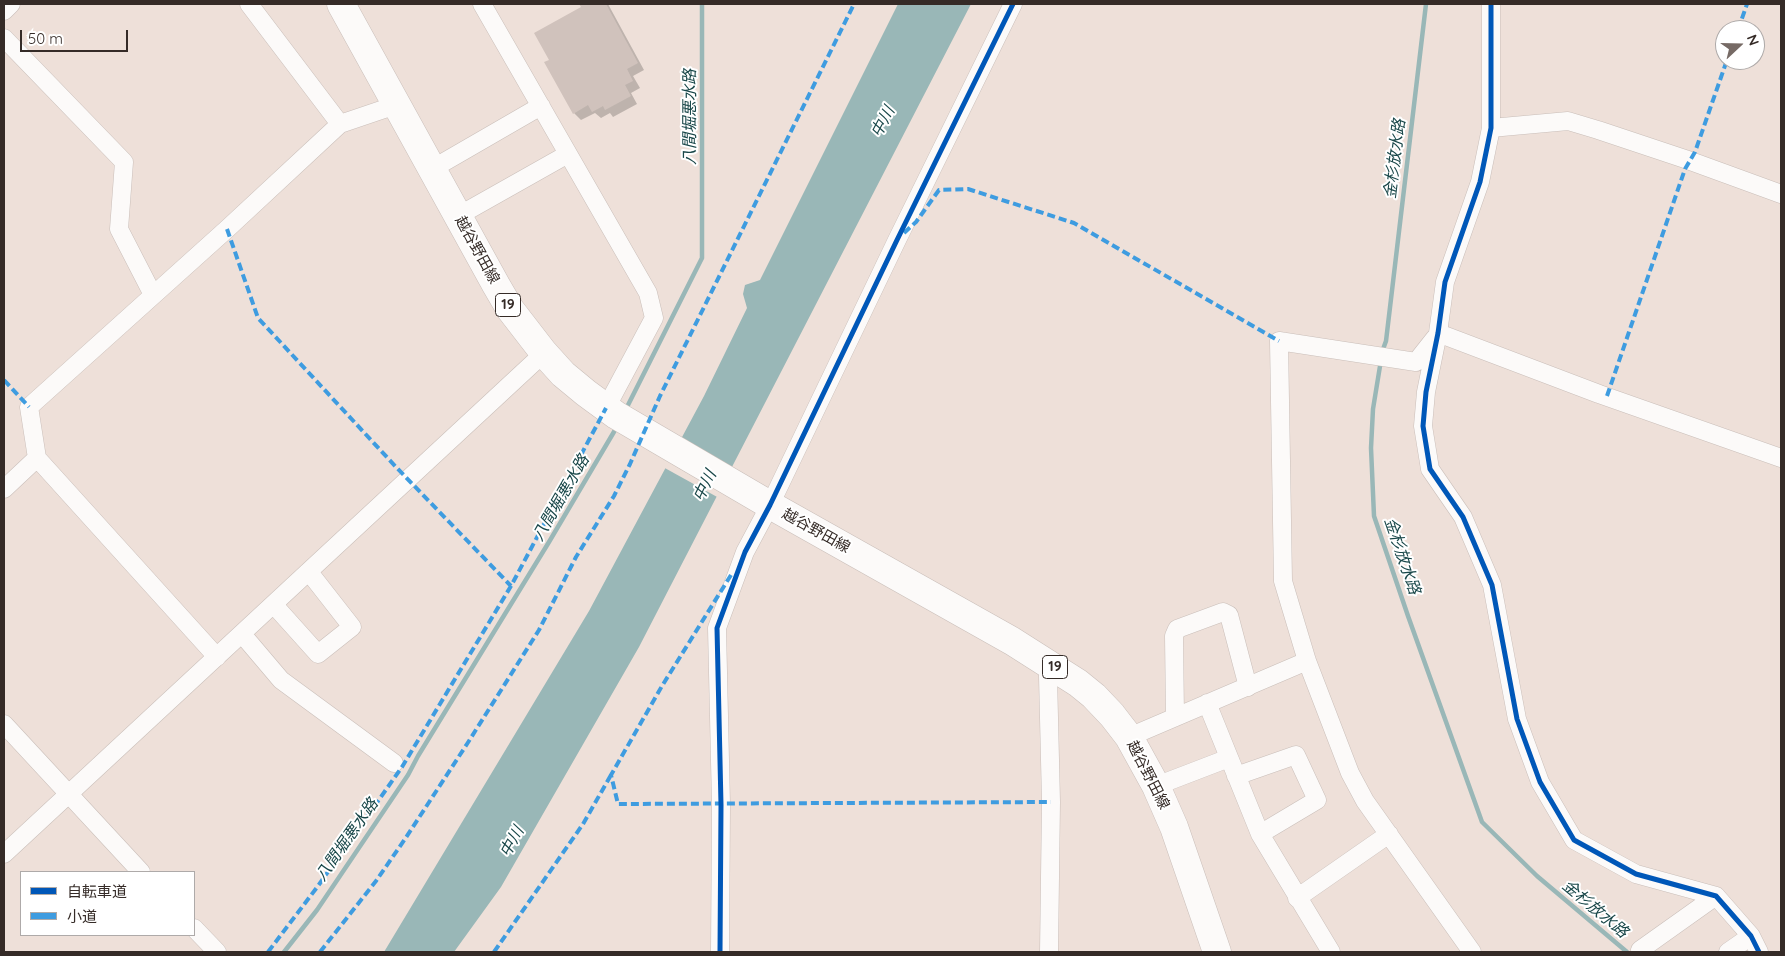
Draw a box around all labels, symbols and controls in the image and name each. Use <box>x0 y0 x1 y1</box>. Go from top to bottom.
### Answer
scale bar <box>22 20 130 52</box>
north arrow <box>1715 20 1765 70</box>
text: 50 m <box>28 29 63 48</box>
text: N <box>1743 32 1763 48</box>
water label: 八間堀悪水路 <box>680 69 700 165</box>
water label: 中川 <box>867 103 899 141</box>
water label: 金杉放水路 <box>1381 118 1409 200</box>
street label: 越谷野田線 <box>451 213 503 287</box>
road number: 19 <box>496 294 520 316</box>
water label: 八間堀悪水路 <box>529 452 593 544</box>
water label: 中川 <box>689 467 721 505</box>
street label: 越谷野田線 <box>779 505 853 557</box>
water label: 金杉放水路 <box>1380 515 1424 597</box>
road number: 19 <box>1042 656 1068 679</box>
street label: 越谷野田線 <box>1123 738 1173 812</box>
water label: 八間堀悪水路 <box>312 795 382 885</box>
water label: 中川 <box>496 823 528 861</box>
legend <box>20 871 195 936</box>
water label: 金杉放水路 <box>1558 876 1632 942</box>
text: 自転車道 <box>67 882 127 901</box>
text: 小道 <box>67 907 97 926</box>

